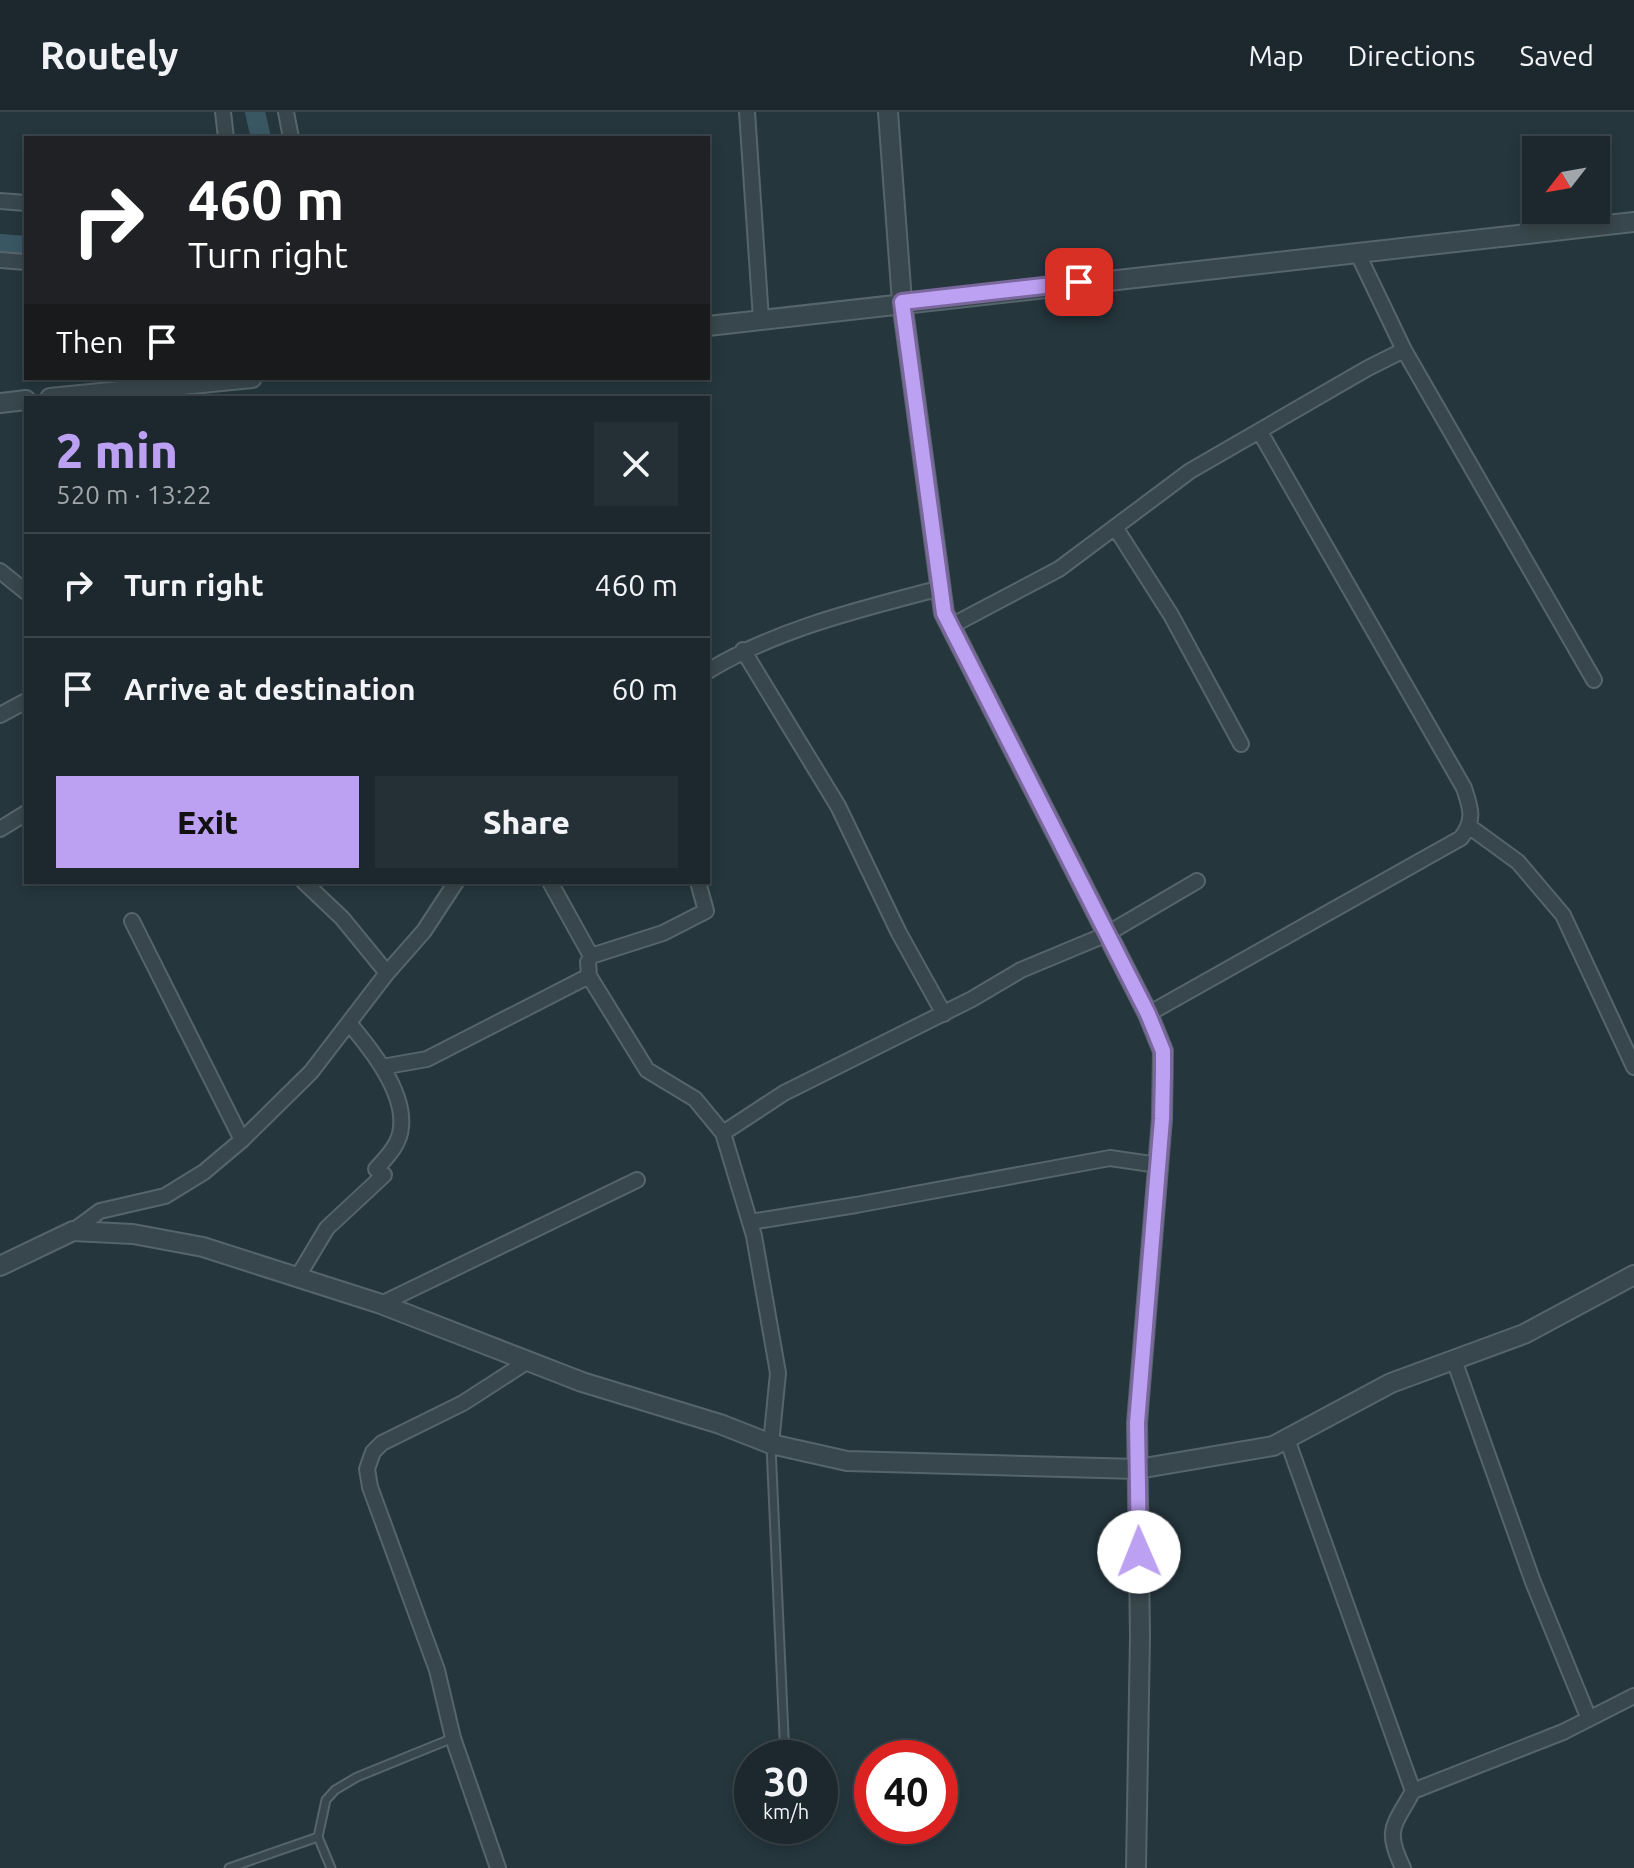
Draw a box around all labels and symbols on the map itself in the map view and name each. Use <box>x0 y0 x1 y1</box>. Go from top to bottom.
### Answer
north arrow <box>1522 136 1610 224</box>
pin <box>1045 248 1113 316</box>
position arrow <box>1097 1510 1181 1594</box>
speed limit sign: 40 <box>854 1740 958 1844</box>

